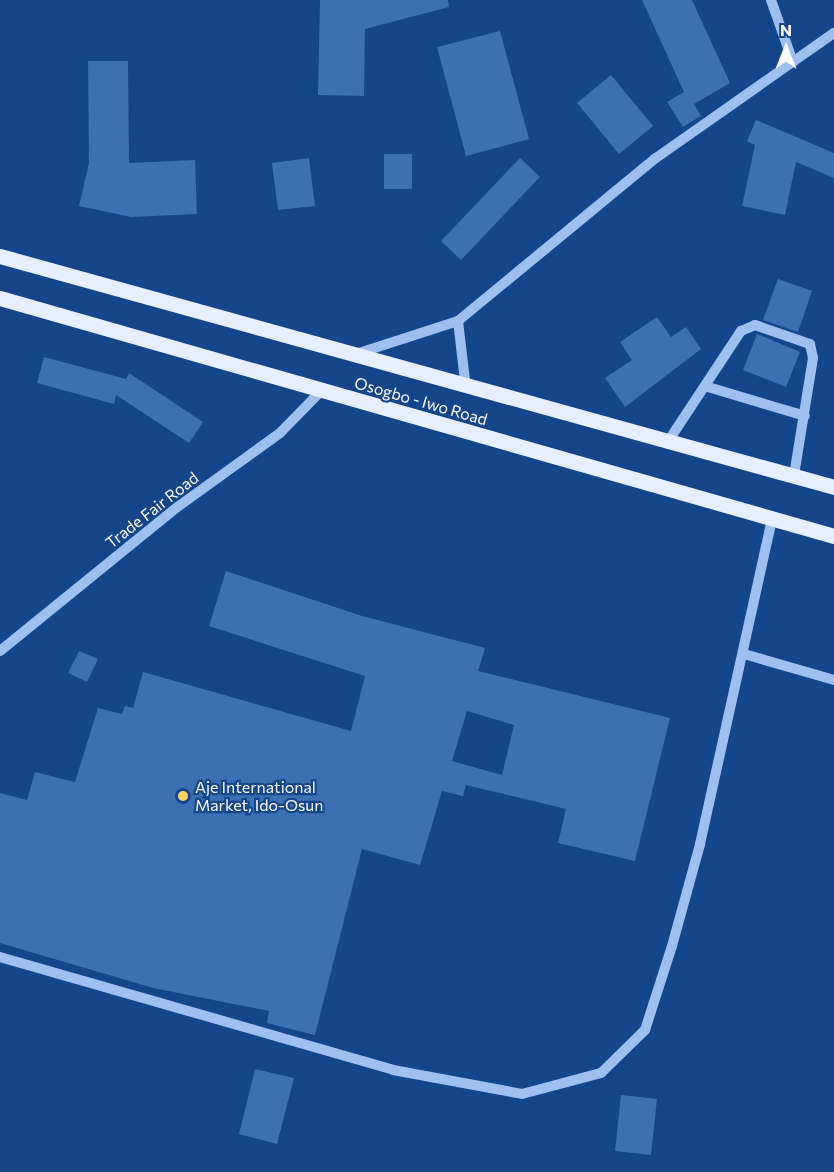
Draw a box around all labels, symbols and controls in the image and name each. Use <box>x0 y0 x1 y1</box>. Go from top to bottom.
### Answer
north arrow <box>756 18 816 78</box>
text: N <box>780 20 792 39</box>
street label: Osogbo - Iwo Road <box>352 373 490 429</box>
street label: Trade Fair Road <box>102 468 202 552</box>
place label: Aje International Market, Ido-Osun <box>195 777 323 815</box>
marker: Aje International Market, Ido-Osun <box>176 789 190 803</box>

